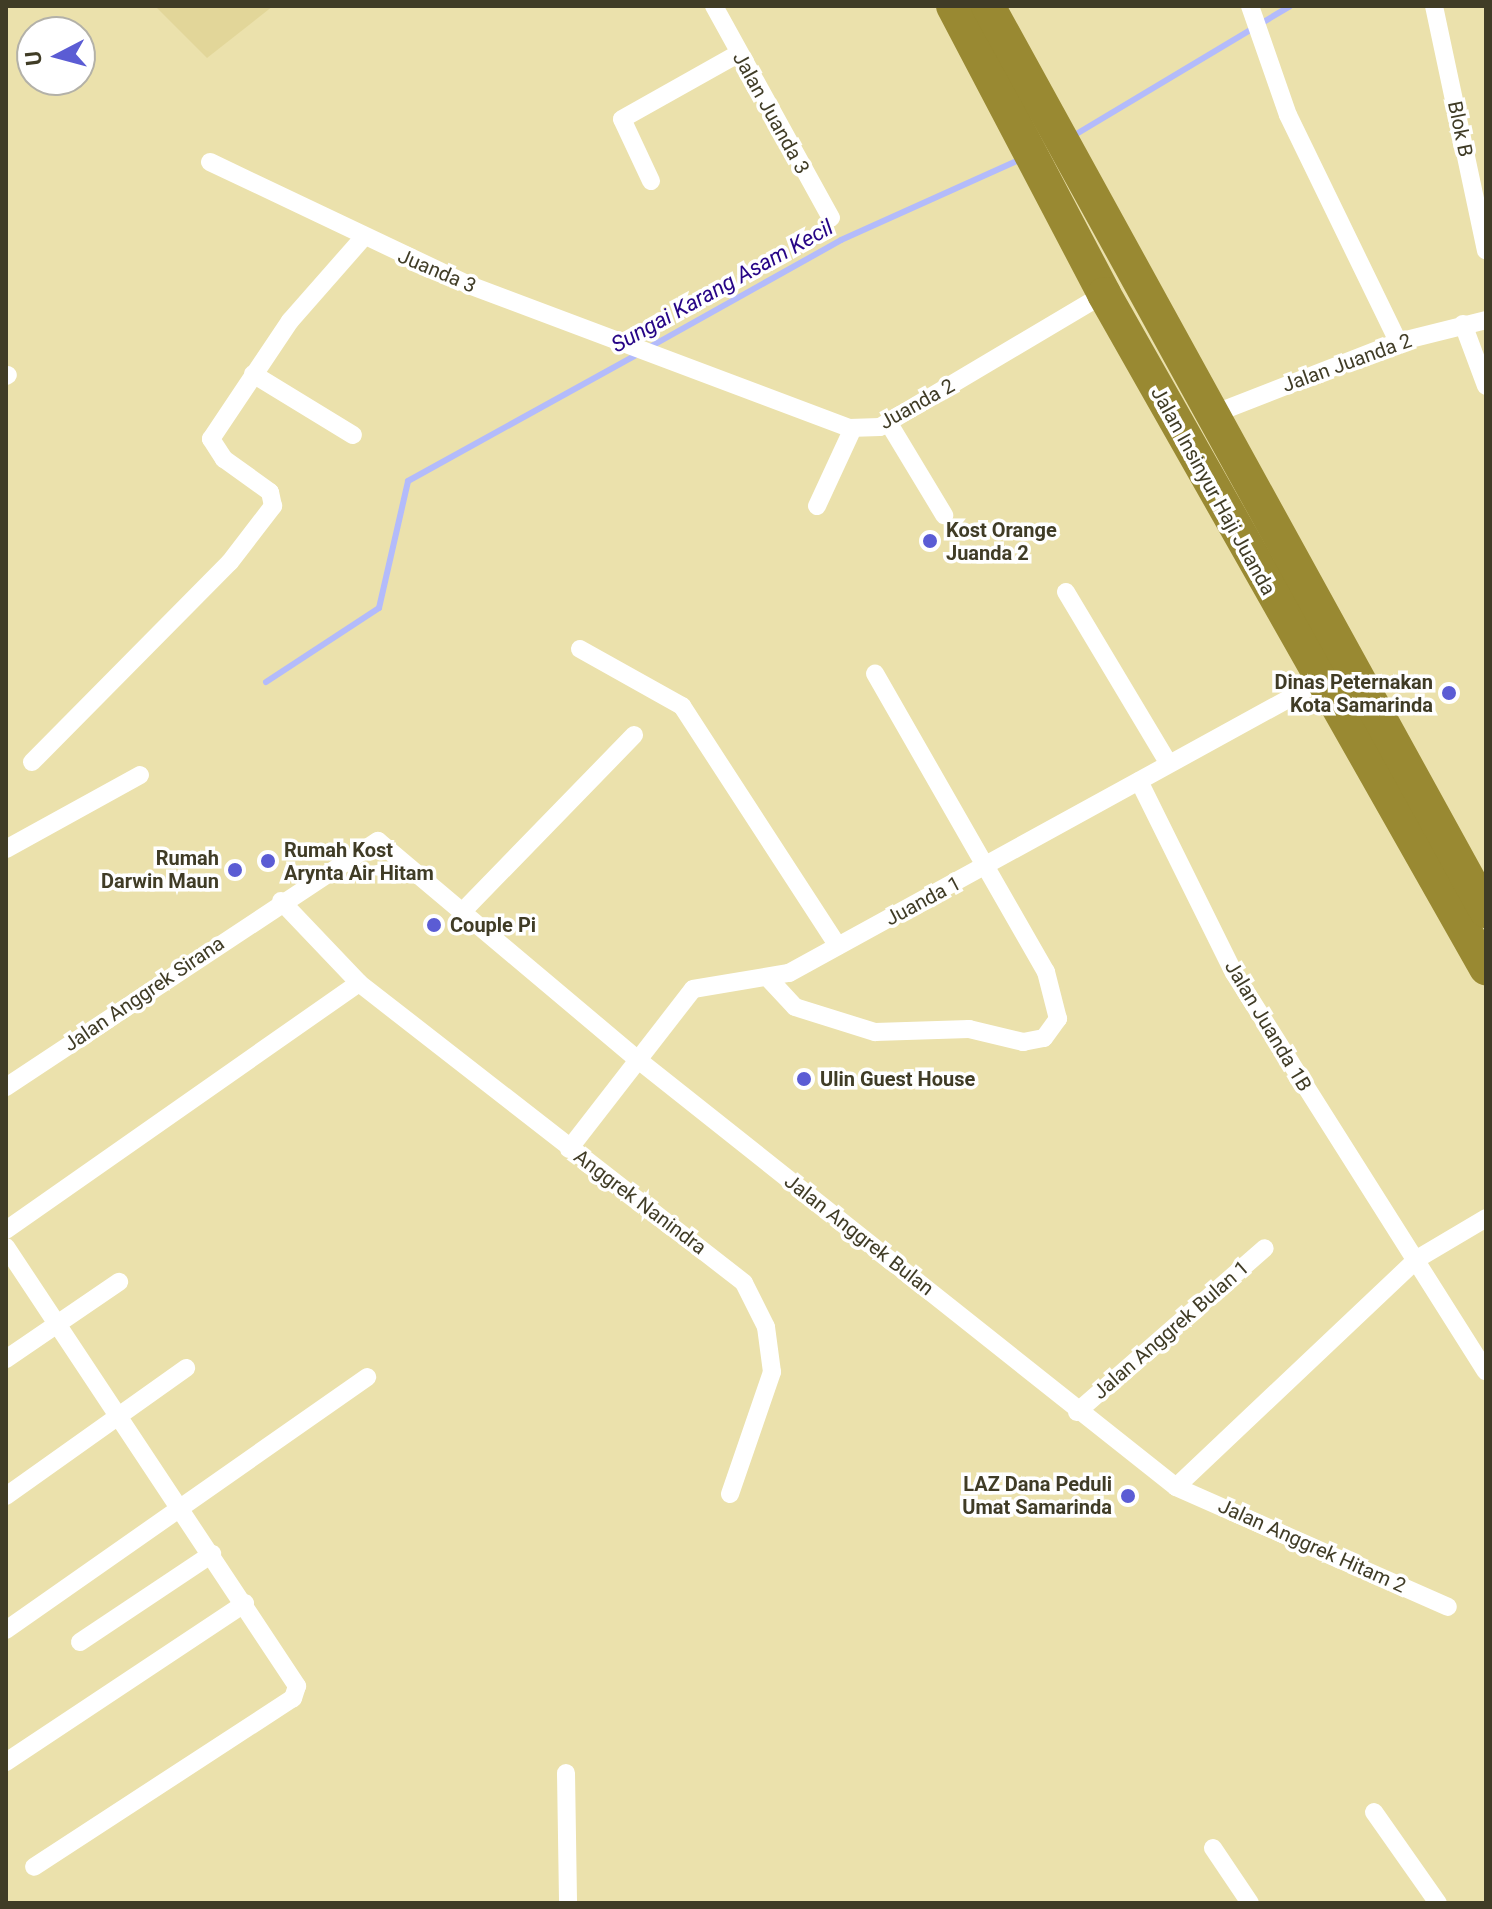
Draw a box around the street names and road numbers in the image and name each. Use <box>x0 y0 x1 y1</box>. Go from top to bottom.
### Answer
street label: Jalan Juanda 3 <box>728 48 814 178</box>
street label: Blok B <box>1442 99 1478 159</box>
street label: Juanda 3 <box>394 244 480 298</box>
street label: Jalan Juanda 2 <box>1279 328 1415 398</box>
street label: Juanda 2 <box>875 374 959 434</box>
street label: Jalan Insinyur Haji Juanda <box>1146 383 1280 599</box>
street label: Juanda 1 <box>881 871 965 931</box>
street label: Jalan Anggrek Sirana <box>59 931 229 1057</box>
street label: Jalan Juanda 1B <box>1219 956 1317 1096</box>
street label: Anggrek Nanindra <box>569 1144 711 1260</box>
street label: Jalan Anggrek Bulan <box>780 1169 938 1301</box>
street label: Jalan Anggrek Bulan 1 <box>1088 1256 1254 1404</box>
street label: Jalan Anggrek Hitam 2 <box>1214 1494 1410 1598</box>

